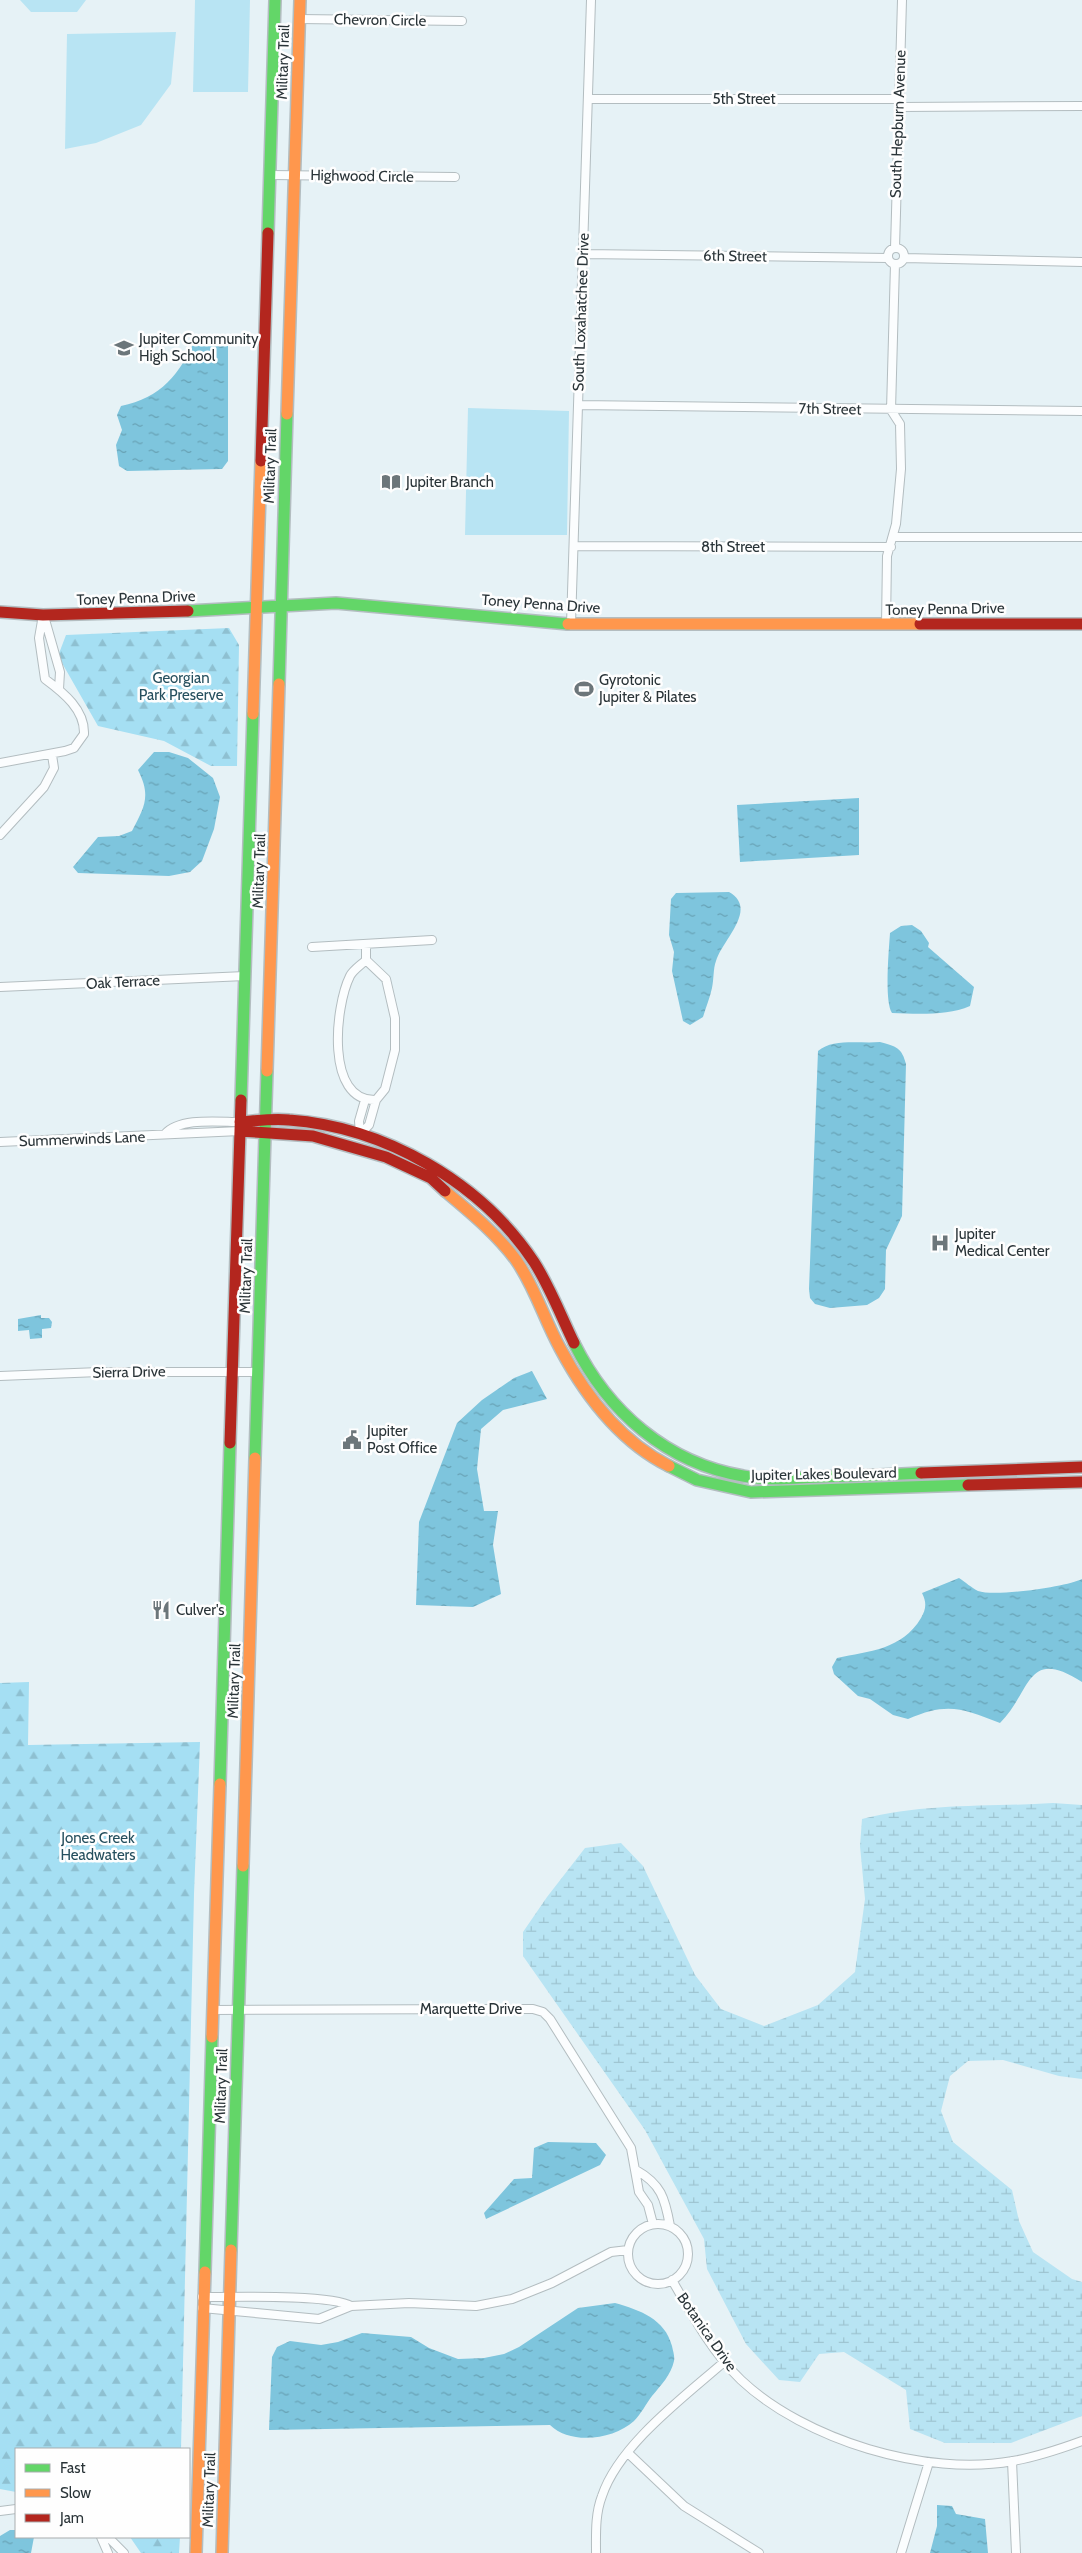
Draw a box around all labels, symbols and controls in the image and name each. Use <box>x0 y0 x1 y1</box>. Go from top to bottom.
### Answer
street label: Chevron Circle <box>334 10 427 30</box>
street label: Military Trail <box>273 24 293 100</box>
street label: South Hepburn Avenue <box>886 49 910 198</box>
street label: 5th Street <box>712 90 776 108</box>
street label: Highwood Circle <box>310 166 414 186</box>
street label: South Loxahatchee Drive <box>569 232 593 392</box>
street label: 6th Street <box>703 246 767 266</box>
place label: Jupiter Community High School <box>138 330 259 365</box>
school or university icon: Jupiter Community High School <box>113 337 135 359</box>
street label: 7th Street <box>799 399 861 419</box>
street label: Military Trail <box>260 428 280 504</box>
library icon: Jupiter Branch <box>380 471 402 493</box>
place label: Jupiter Branch <box>405 473 494 491</box>
street label: 8th Street <box>701 538 765 556</box>
street label: Toney Penna Drive <box>76 587 196 609</box>
street label: Toney Penna Drive <box>481 591 601 617</box>
street label: Toney Penna Drive <box>885 599 1005 619</box>
park label: Georgian Park Preserve <box>139 669 224 704</box>
place label: Gyrotonic Jupiter & Pilates <box>598 671 697 706</box>
sports icon: Gyrotonic Jupiter & Pilates <box>573 678 595 700</box>
street label: Military Trail <box>249 833 269 909</box>
street label: Oak Terrace <box>85 971 161 993</box>
street label: Summerwinds Lane <box>19 1128 146 1150</box>
place label: Jupiter Medical Center <box>954 1225 1050 1260</box>
hospital icon: Jupiter Medical Center <box>929 1232 951 1254</box>
street label: Military Trail <box>236 1238 256 1314</box>
street label: Sierra Drive <box>92 1362 166 1382</box>
place label: Jupiter Post Office <box>366 1422 438 1457</box>
public building icon: Jupiter Post Office <box>341 1429 363 1451</box>
street label: Jupiter Lakes Boulevard <box>750 1464 897 1484</box>
restaurant icon: Culver's <box>150 1599 172 1621</box>
place label: Culver's <box>176 1601 225 1619</box>
street label: Military Trail <box>224 1643 244 1719</box>
park label: Jones Creek Headwaters <box>60 1829 136 1864</box>
street label: Marquette Drive <box>420 2000 523 2018</box>
street label: Military Trail <box>211 2048 231 2124</box>
street label: Botanica Drive <box>673 2289 741 2375</box>
legend <box>15 2448 190 2538</box>
street label: Military Trail <box>199 2452 219 2528</box>
text: Fast <box>60 2459 85 2477</box>
text: Slow <box>60 2484 91 2502</box>
text: Jam <box>59 2509 84 2527</box>

